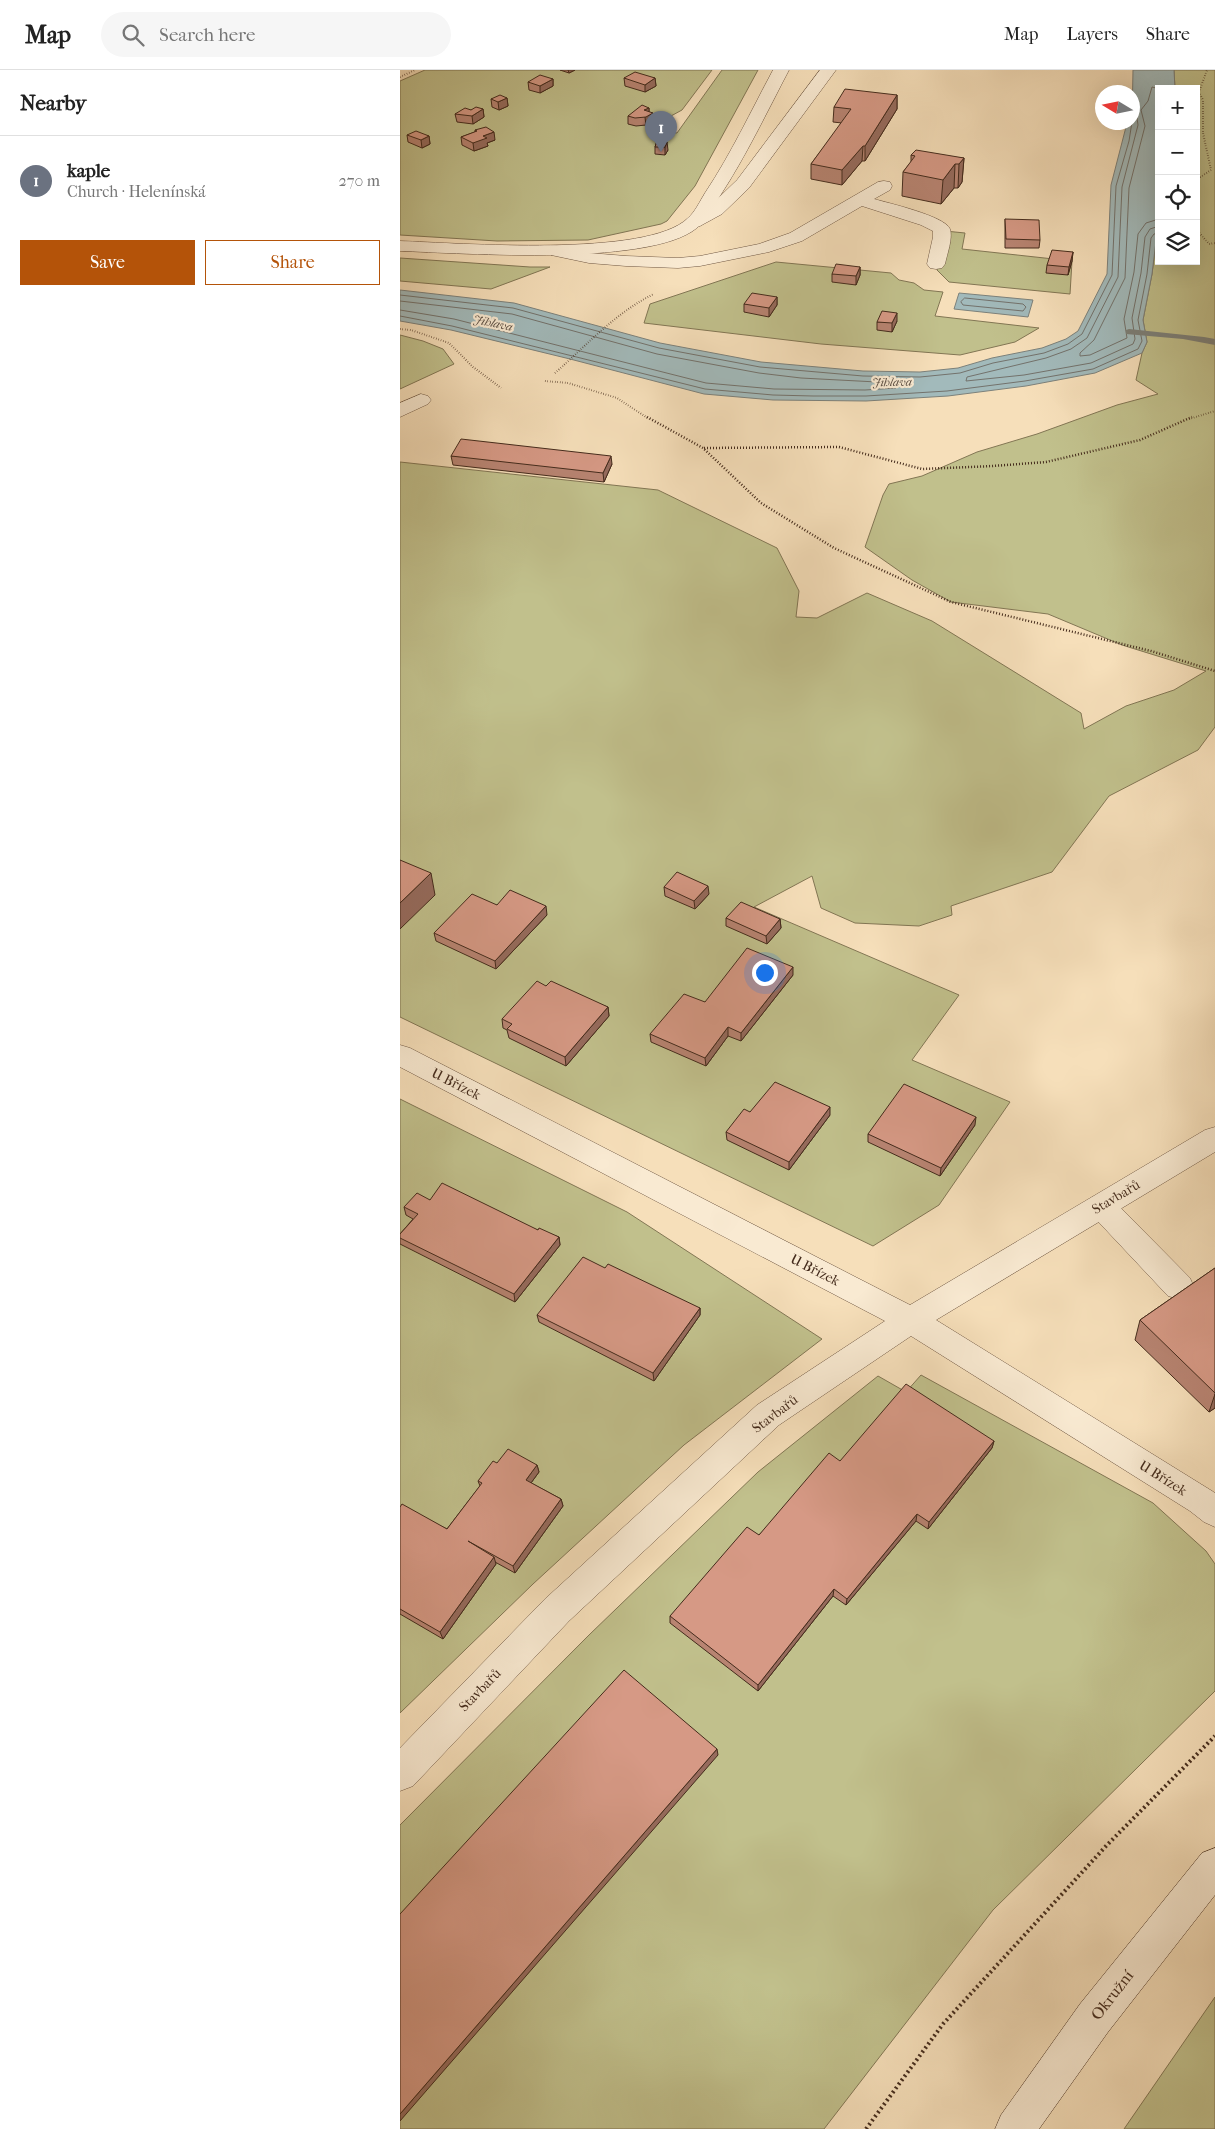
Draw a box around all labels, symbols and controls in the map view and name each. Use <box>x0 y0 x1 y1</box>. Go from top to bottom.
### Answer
search box <box>101 12 451 57</box>
text: Map <box>25 21 71 49</box>
icon: search <box>119 21 147 49</box>
text: Search here <box>159 24 255 46</box>
text: Map <box>1004 24 1038 45</box>
text: Layers <box>1066 24 1118 45</box>
text: Share <box>1146 24 1190 45</box>
north arrow <box>1095 85 1140 130</box>
map controls <box>1155 85 1200 265</box>
button: + <box>1155 85 1200 130</box>
text: Nearby <box>20 91 86 115</box>
pin: 1 <box>645 111 677 152</box>
button: − <box>1155 130 1200 175</box>
text: kaple <box>67 160 110 182</box>
text: 1 <box>33 171 39 190</box>
text: 270 m <box>339 171 380 190</box>
button: locate <box>1155 175 1200 220</box>
text: Church · Helenínská <box>67 182 206 201</box>
button: layers <box>1155 220 1200 265</box>
button: Save <box>20 240 195 285</box>
button: Share <box>205 240 380 285</box>
water label: Jihlava <box>472 312 514 334</box>
water label: Jihlava <box>872 375 912 389</box>
your location <box>752 960 778 986</box>
street label: U Břízek <box>428 1064 484 1104</box>
street label: Stavbařů <box>1089 1176 1143 1218</box>
street label: U Břízek <box>787 1250 843 1290</box>
street label: Stavbařů <box>749 1391 801 1437</box>
street label: U Břízek <box>1136 1457 1191 1500</box>
street label: Stavbařů <box>455 1665 505 1715</box>
street label: Okružní <box>1087 1966 1137 2024</box>

